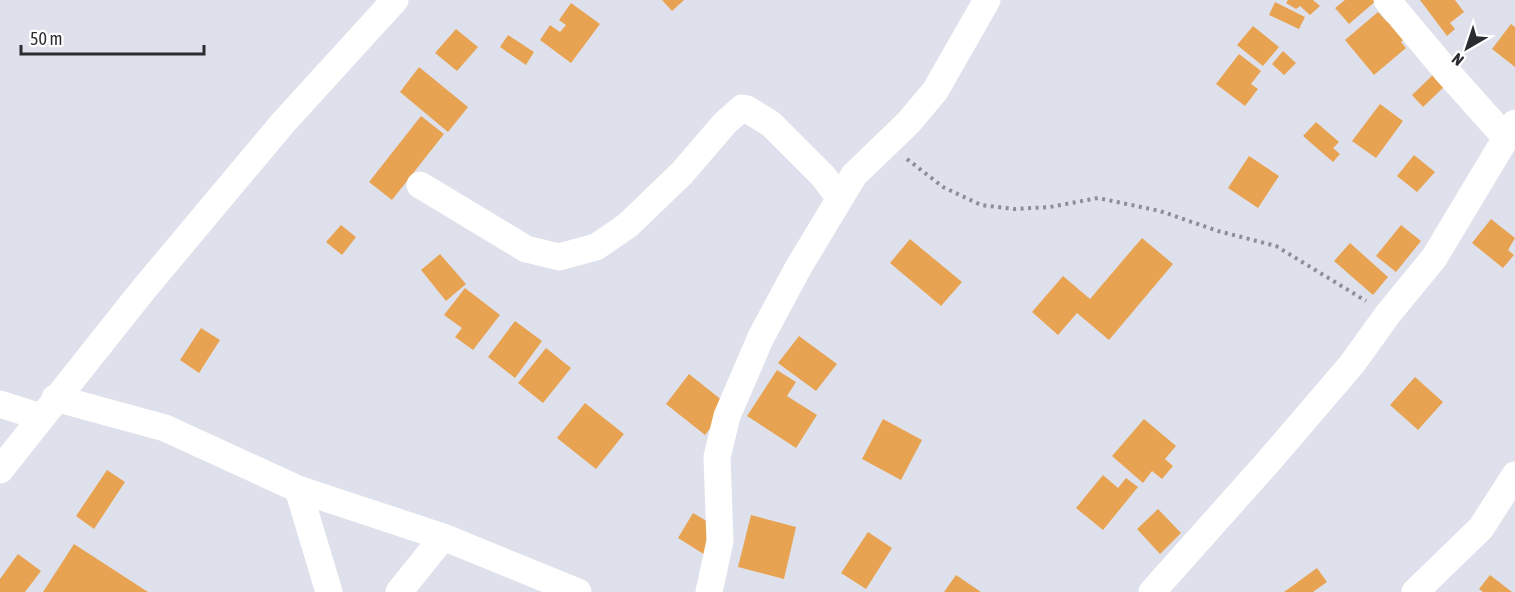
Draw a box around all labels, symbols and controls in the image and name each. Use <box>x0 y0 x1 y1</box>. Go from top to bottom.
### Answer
scale bar <box>21 18 204 56</box>
north arrow <box>1437 18 1497 78</box>
text: 50 m <box>30 28 62 49</box>
text: N <box>1448 50 1467 70</box>

